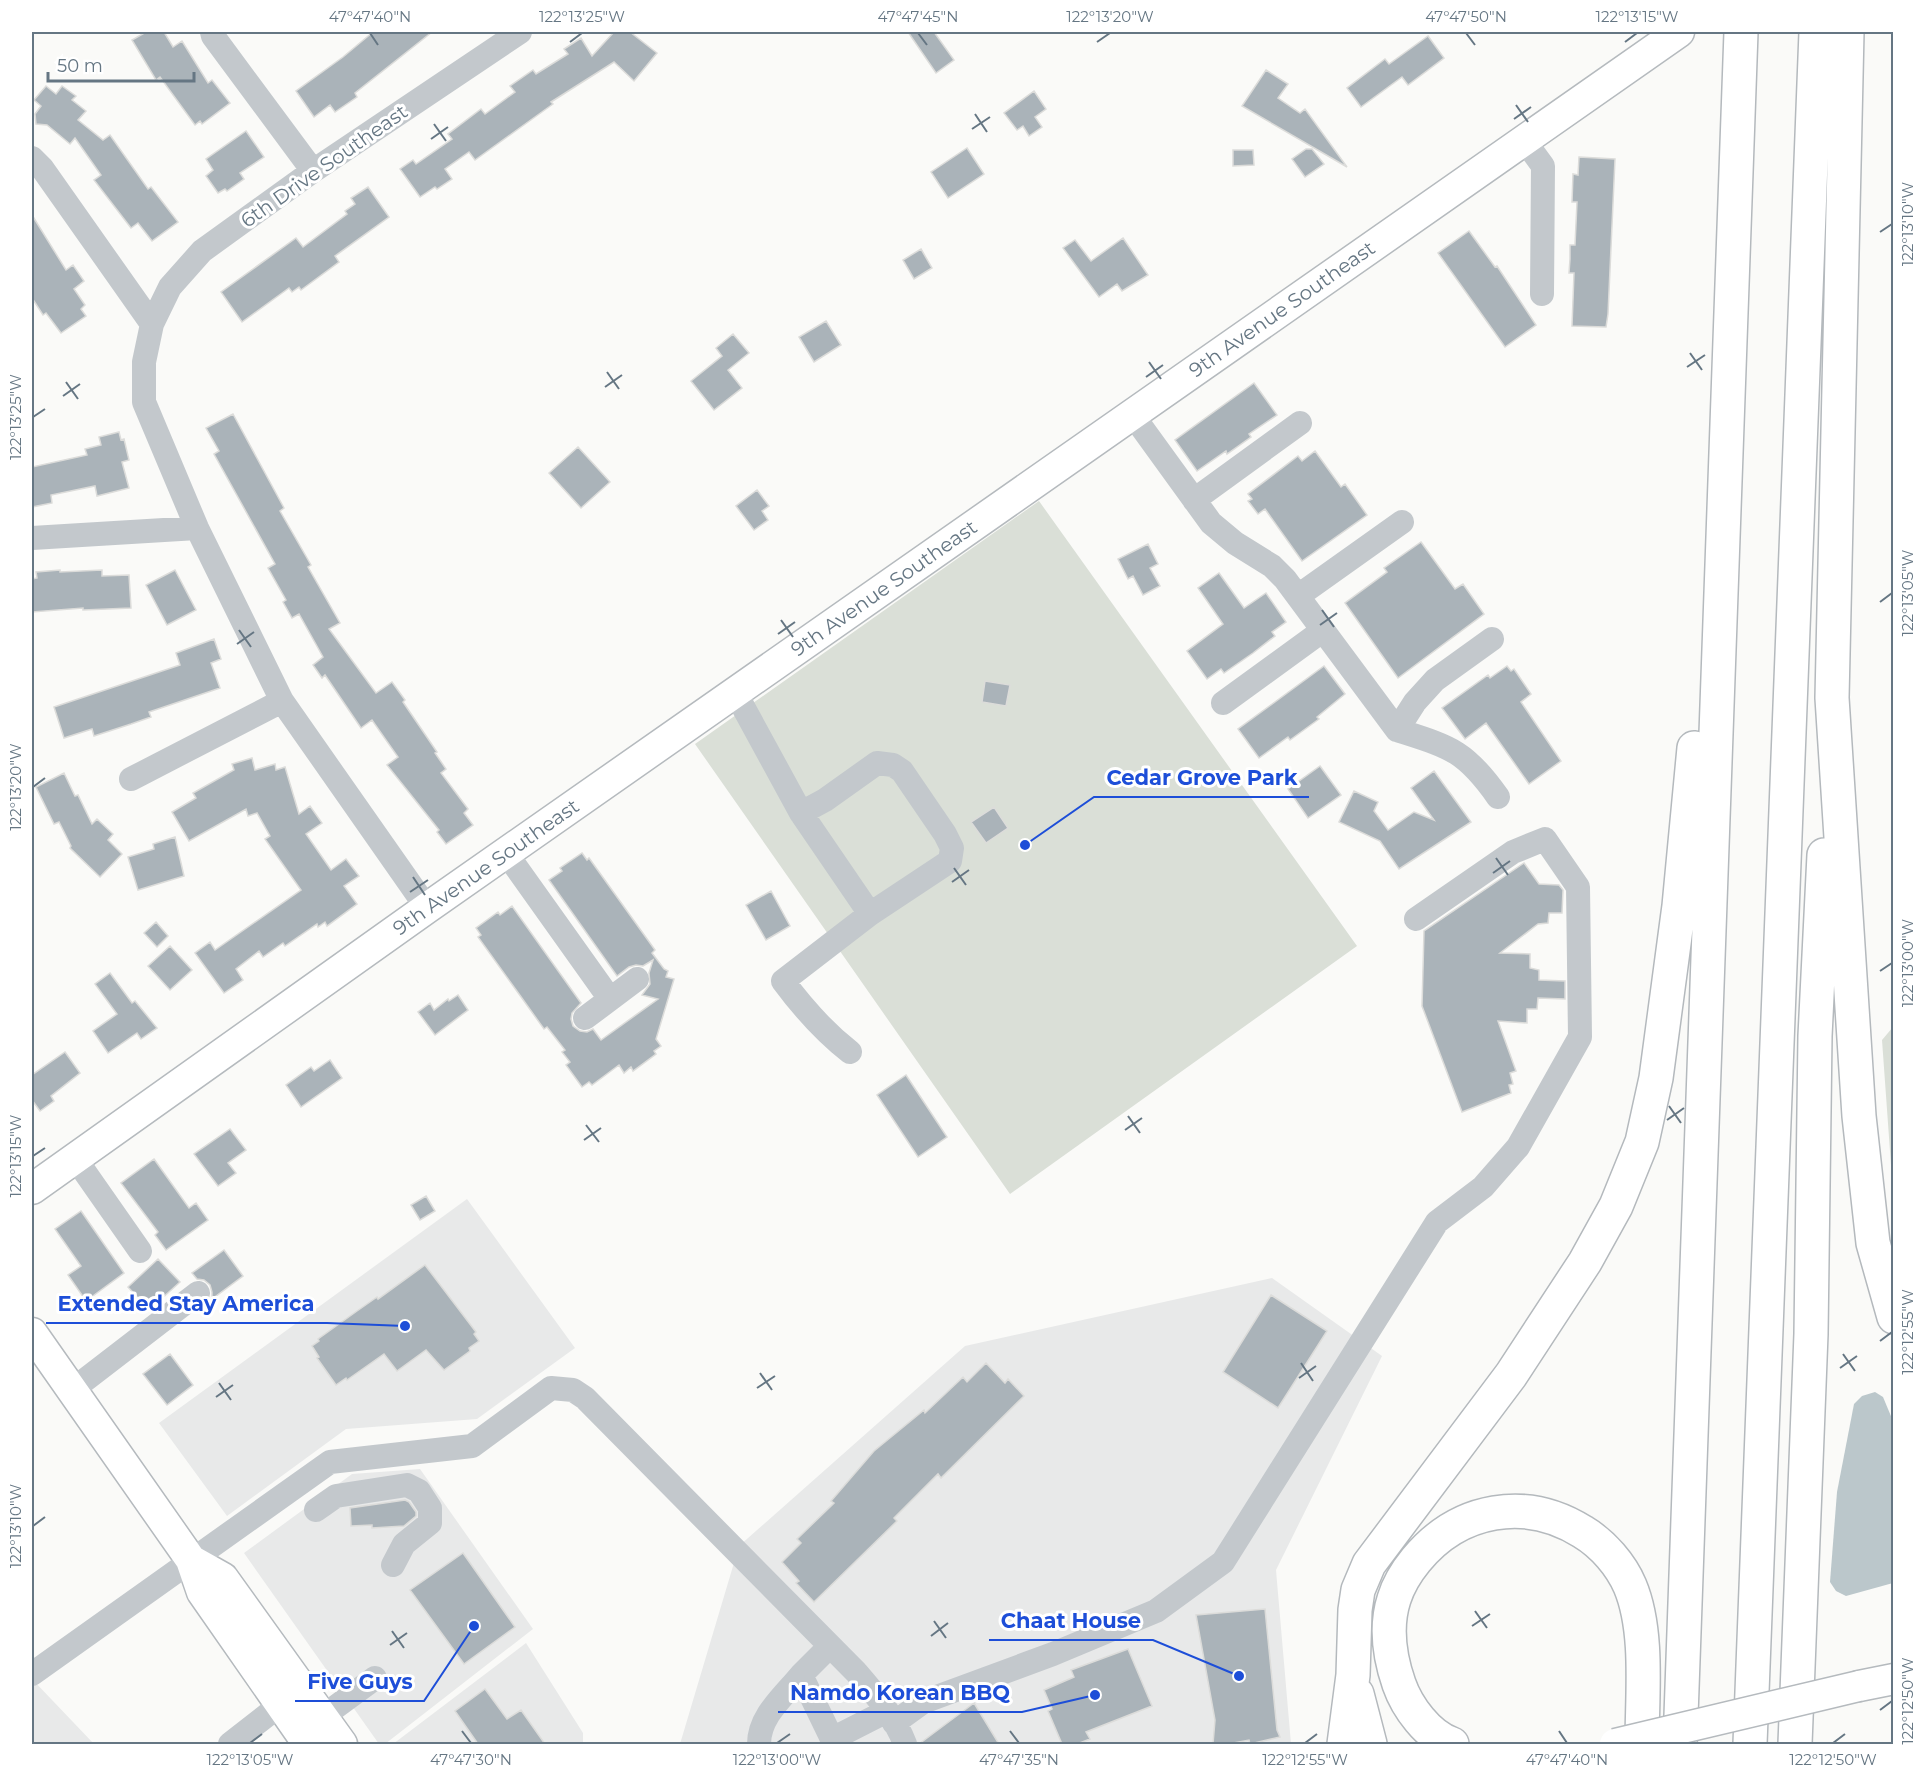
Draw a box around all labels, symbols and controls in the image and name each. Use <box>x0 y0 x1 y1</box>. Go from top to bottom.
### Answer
text: 47°47'40"N <box>329 7 411 26</box>
text: 122°13'25"W <box>539 7 625 26</box>
text: 47°47'45"N <box>878 7 958 26</box>
text: 122°13'20"W <box>1066 7 1154 26</box>
text: 47°47'50"N <box>1425 7 1507 26</box>
text: 122°13'15"W <box>1595 7 1679 26</box>
scale bar <box>48 45 194 83</box>
text: 50 m <box>57 55 103 77</box>
street label: 6th Drive Southeast <box>236 99 412 233</box>
text: 122°13'10"W <box>1898 181 1917 266</box>
street label: 9th Avenue Southeast <box>1184 236 1380 382</box>
text: 122°13'25"W <box>6 374 25 460</box>
street label: 9th Avenue Southeast <box>786 515 982 661</box>
text: 122°13'05"W <box>1898 549 1917 636</box>
text: 122°13'20"W <box>6 743 25 831</box>
callout: Cedar Grove Park <box>1094 758 1309 797</box>
text: Cedar Grove Park <box>1106 765 1298 790</box>
street label: 9th Avenue Southeast <box>388 794 584 940</box>
text: 122°13'00"W <box>1898 918 1917 1007</box>
text: 122°13'15"W <box>6 1114 25 1198</box>
callout: Extended Stay America <box>46 1284 327 1323</box>
text: 122°12'55"W <box>1898 1289 1917 1375</box>
text: Extended Stay America <box>58 1291 314 1316</box>
text: 122°13'10"W <box>6 1483 25 1568</box>
callout: Chaat House <box>989 1601 1153 1640</box>
text: Chaat House <box>1001 1608 1141 1633</box>
text: 122°12'50"W <box>1898 1657 1917 1745</box>
callout: Five Guys <box>295 1662 424 1701</box>
text: Five Guys <box>307 1669 413 1694</box>
callout: Namdo Korean BBQ <box>778 1673 1022 1712</box>
text: Namdo Korean BBQ <box>790 1680 1010 1705</box>
text: 122°13'05"W <box>207 1750 294 1769</box>
text: 47°47'30"N <box>430 1750 512 1769</box>
text: 122°13'00"W <box>733 1750 822 1769</box>
text: 47°47'35"N <box>979 1750 1059 1769</box>
text: 122°12'55"W <box>1262 1750 1348 1769</box>
text: 47°47'40"N <box>1526 1750 1608 1769</box>
text: 122°12'50"W <box>1789 1750 1877 1769</box>

